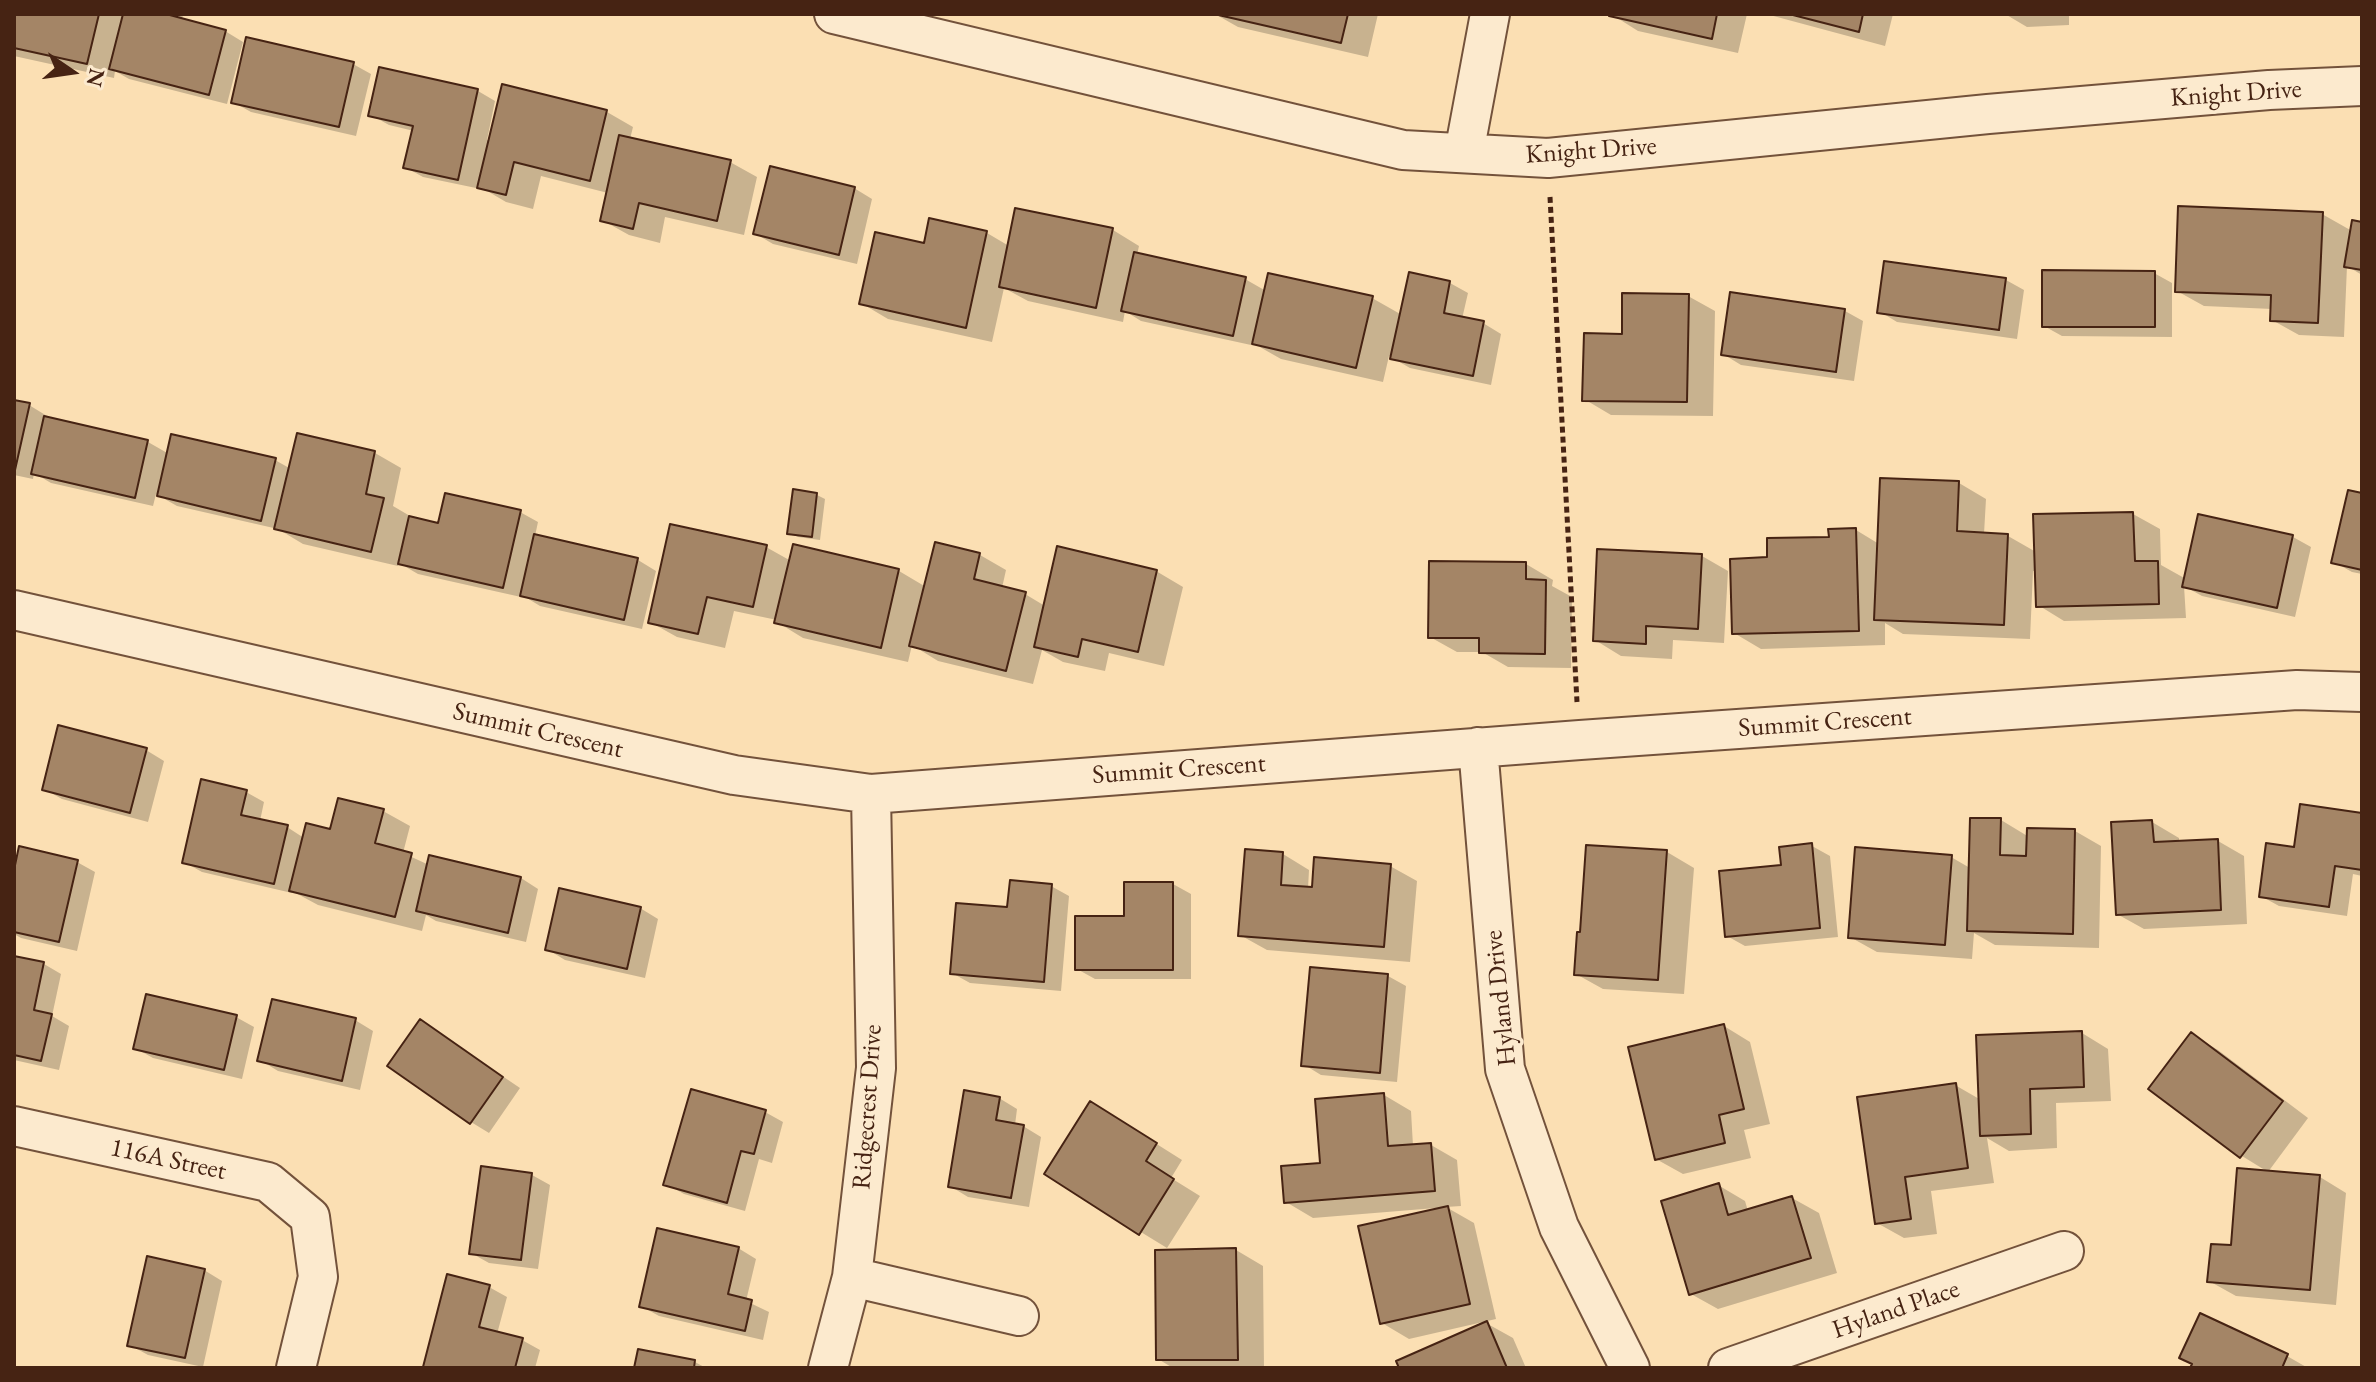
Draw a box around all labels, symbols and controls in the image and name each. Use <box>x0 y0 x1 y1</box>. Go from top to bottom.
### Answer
north arrow <box>32 32 112 112</box>
text: N <box>80 66 112 89</box>
street label: Knight Drive <box>2169 74 2303 114</box>
street label: Knight Drive <box>1524 131 1658 171</box>
street label: Summit Crescent <box>450 696 626 766</box>
street label: Summit Crescent <box>1737 701 1913 745</box>
street label: Summit Crescent <box>1091 748 1267 792</box>
street label: Hyland Drive <box>1478 928 1524 1068</box>
street label: Ridgecrest Drive <box>847 1023 889 1191</box>
street label: 116A Street <box>107 1132 229 1188</box>
street label: Hyland Place <box>1828 1274 1964 1346</box>

